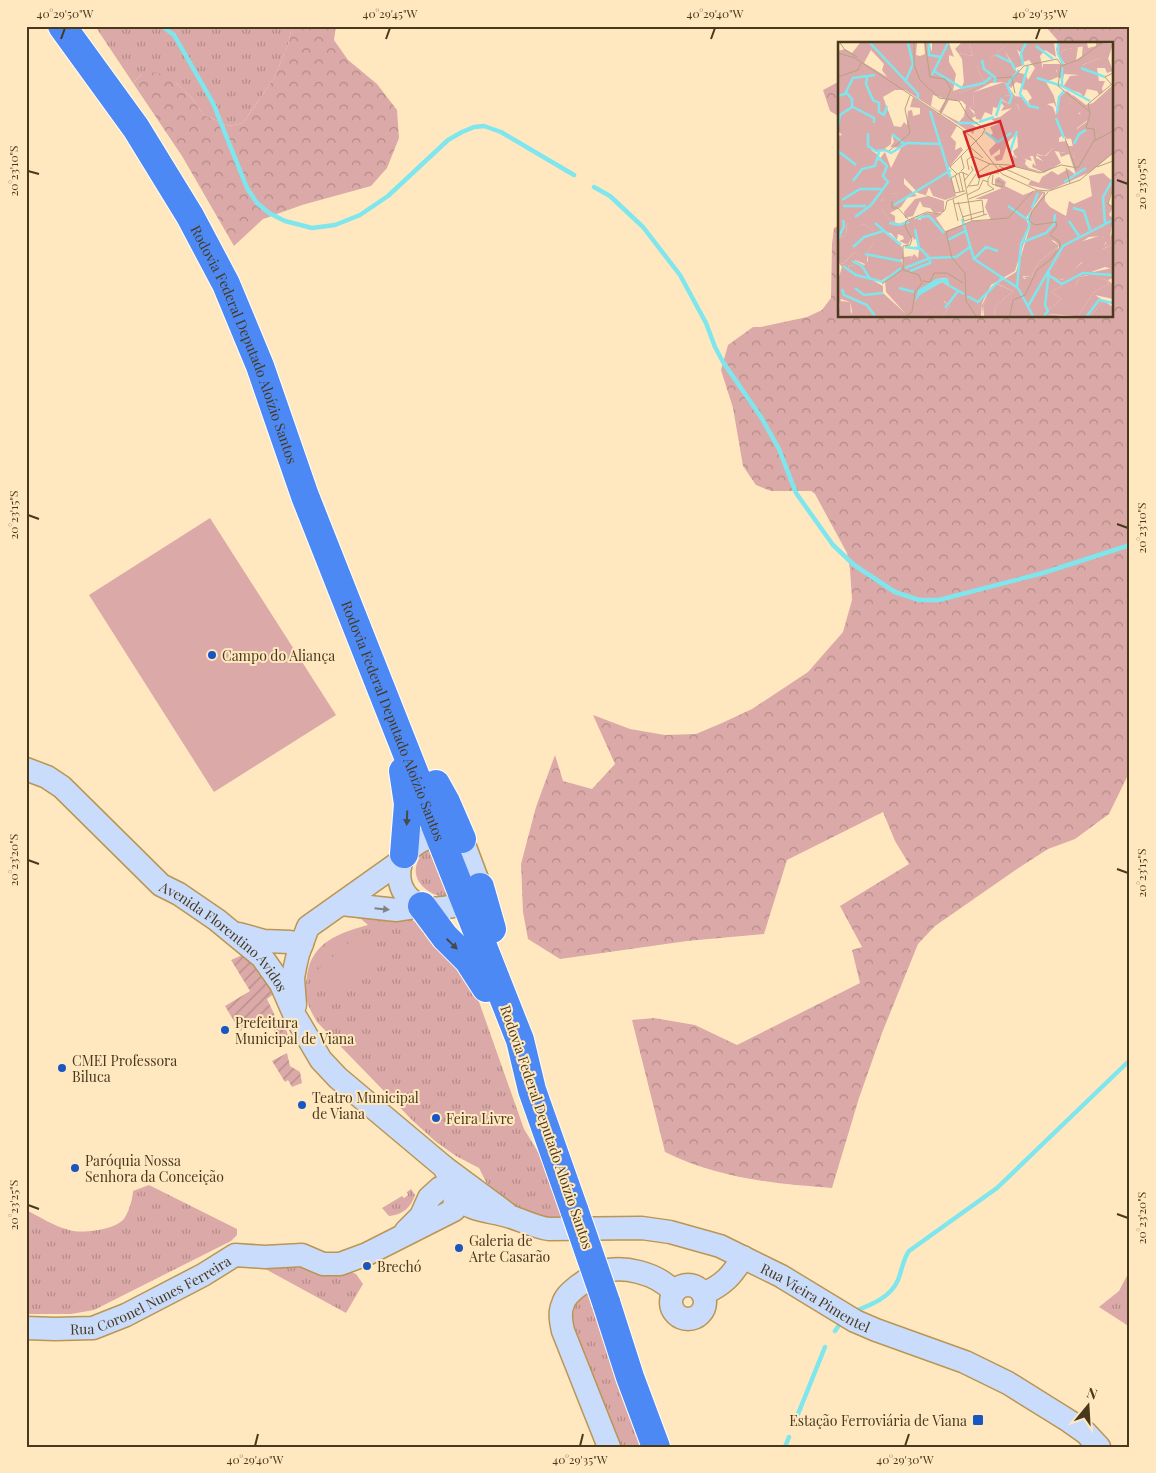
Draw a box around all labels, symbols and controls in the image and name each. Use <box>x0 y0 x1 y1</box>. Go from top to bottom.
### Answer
text: 40°29'50"W <box>37 5 94 21</box>
text: 40°29'45"W <box>363 5 418 21</box>
text: 40°29'40"W <box>687 5 744 21</box>
text: 40°29'35"W <box>1012 5 1068 21</box>
inset map <box>838 42 1114 318</box>
text: 20°23'10"S <box>5 145 21 197</box>
text: 20°23'05"S <box>1133 158 1149 210</box>
street label: Rodovia Federal Deputado Aloízio Santos <box>187 221 303 466</box>
text: 20°23'15"S <box>5 491 21 539</box>
text: 20°23'10"S <box>1133 502 1149 554</box>
street label: Rodovia Federal Deputado Aloízio Santos <box>338 598 450 844</box>
place label: Campo do Aliança <box>222 646 335 665</box>
marker: Campo do Aliança <box>206 649 218 661</box>
one-way arrow <box>403 810 411 826</box>
text: 20°23'20"S <box>5 834 21 886</box>
text: 20°23'15"S <box>1133 849 1149 897</box>
street label: Avenida Florentino Avidos <box>156 876 293 994</box>
one-way arrow <box>374 905 390 913</box>
one-way arrow <box>446 938 458 950</box>
street label: Rodovia Federal Deputado Aloízio Santos <box>496 1003 598 1251</box>
place label: Prefeitura Municipal de Viana <box>235 1013 354 1048</box>
marker: Prefeitura Municipal de Viana <box>219 1024 231 1036</box>
place label: CMEI Professora Biluca <box>72 1051 177 1086</box>
marker: CMEI Professora Biluca <box>56 1062 68 1074</box>
place label: Teatro Municipal de Viana <box>312 1088 419 1123</box>
marker: Teatro Municipal de Viana <box>296 1099 308 1111</box>
place label: Feira Livre <box>446 1109 514 1128</box>
marker: Feira Livre <box>430 1112 442 1124</box>
place label: Paróquia Nossa Senhora da Conceição <box>85 1151 224 1186</box>
marker: Paróquia Nossa Senhora da Conceição <box>69 1162 81 1174</box>
text: 20°23'25"S <box>5 1180 21 1230</box>
text: 20°23'20"S <box>1133 1192 1149 1244</box>
place label: Galeria de Arte Casarão <box>468 1231 551 1266</box>
marker: Galeria de Arte Casarão <box>453 1242 465 1254</box>
street label: Rua Coronel Nunes Ferreira <box>70 1251 234 1338</box>
place label: Brechó <box>377 1257 422 1276</box>
street label: Rua Vieira Pimentel <box>758 1258 873 1336</box>
marker: Brechó <box>361 1260 373 1272</box>
north arrow <box>1064 1380 1114 1430</box>
text: N <box>1084 1383 1100 1404</box>
place label: Estação Ferroviária de Viana <box>789 1411 967 1430</box>
marker: Estação Ferroviária de Viana <box>971 1413 985 1427</box>
text: 40°29'40"W <box>227 1451 284 1467</box>
text: 40°29'35"W <box>552 1451 608 1467</box>
text: 40°29'30"W <box>876 1451 934 1467</box>

